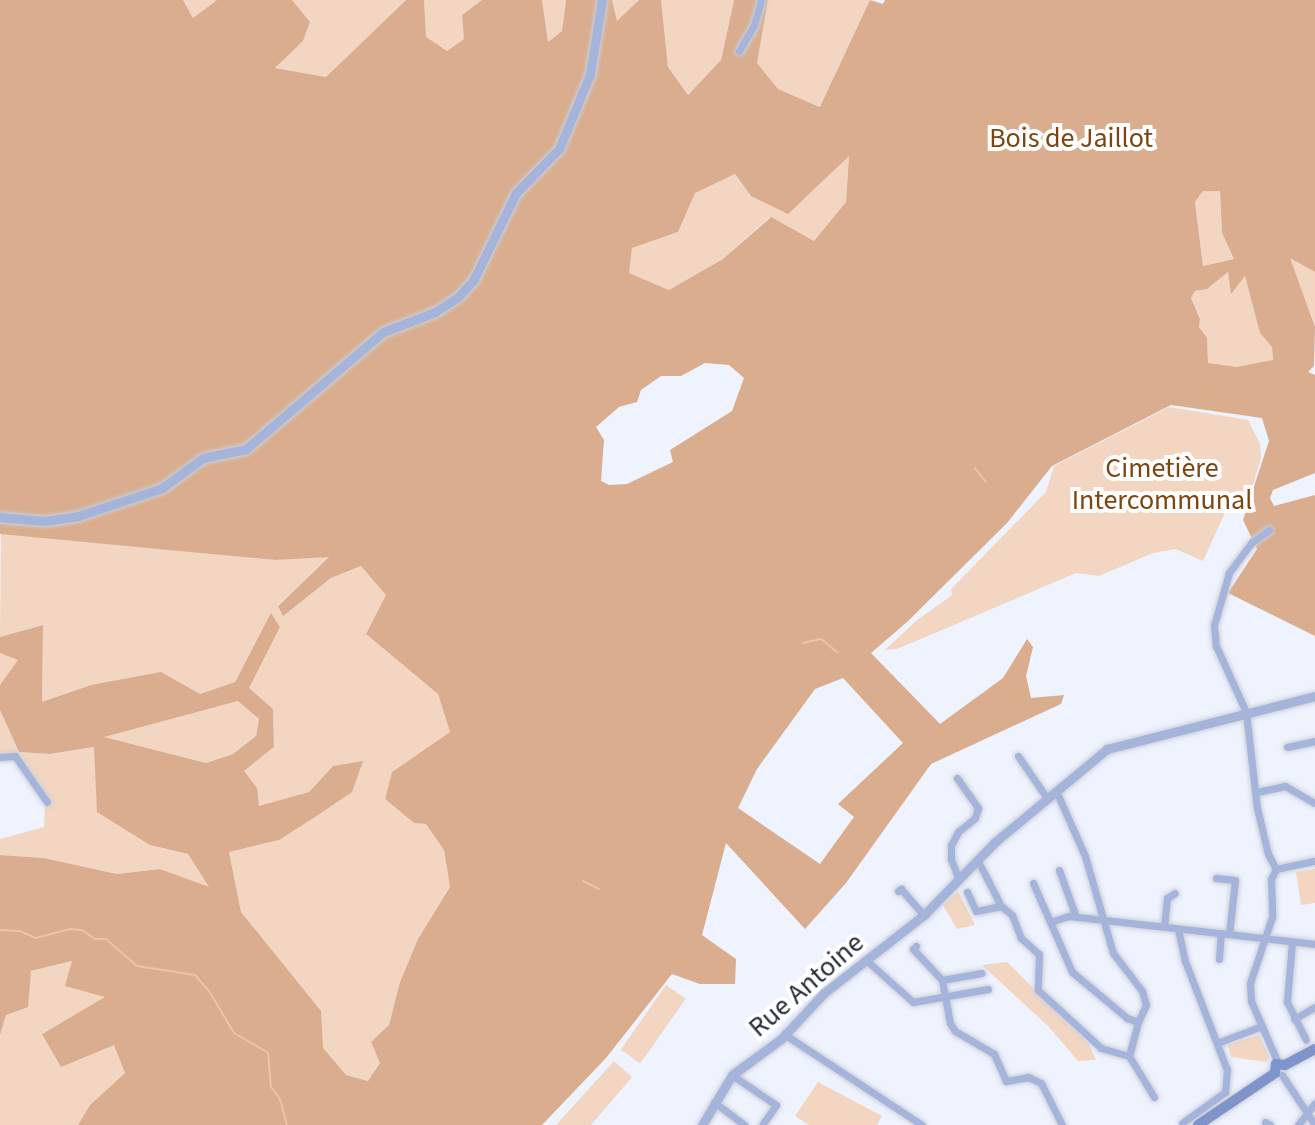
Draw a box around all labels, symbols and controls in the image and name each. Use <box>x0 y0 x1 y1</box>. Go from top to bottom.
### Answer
park label: Bois de Jaillot <box>989 121 1153 155</box>
park label: Cimetière Intercommunal <box>1072 451 1252 517</box>
street label: Rue Antoine <box>742 926 870 1044</box>

